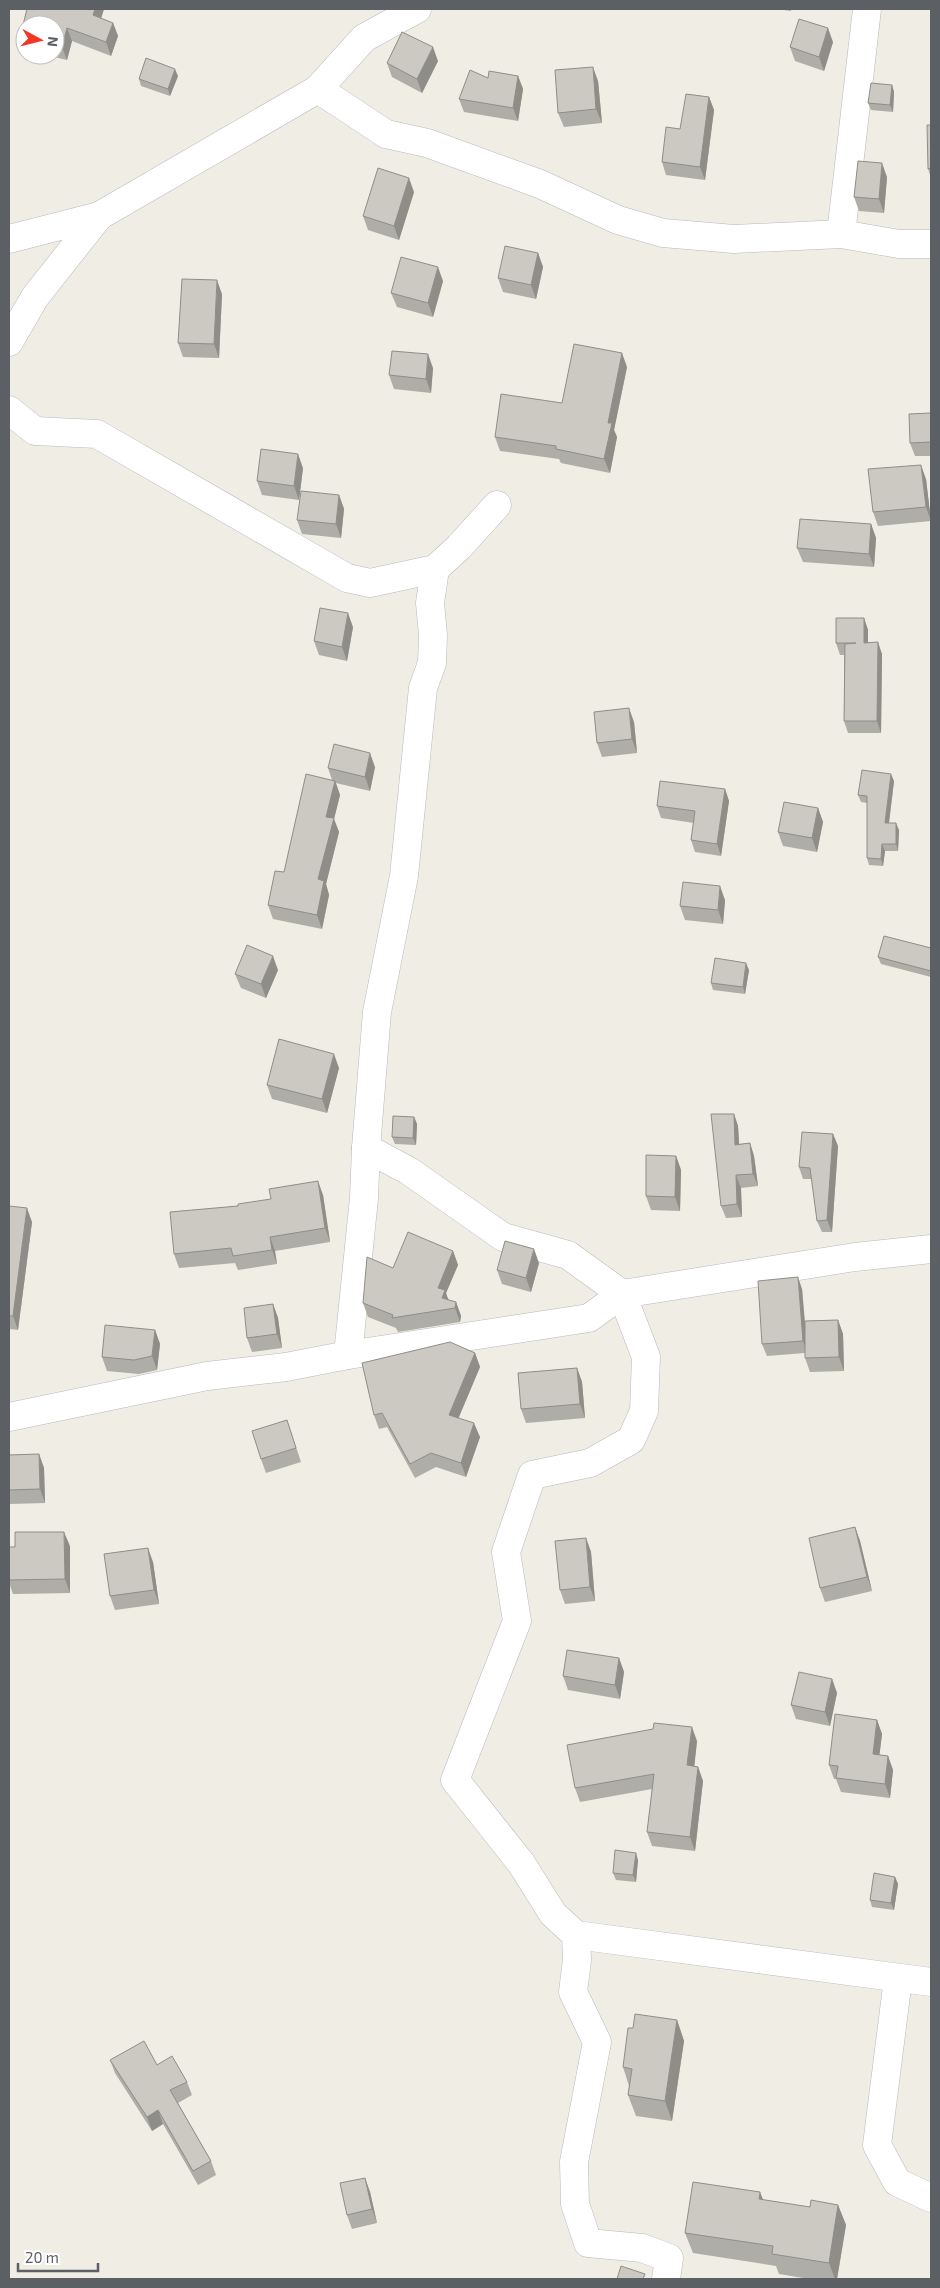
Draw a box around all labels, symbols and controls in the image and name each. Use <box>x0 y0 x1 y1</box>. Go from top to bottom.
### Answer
north arrow <box>15 15 65 65</box>
text: N <box>44 36 62 48</box>
scale bar <box>18 2240 98 2272</box>
text: 20 m <box>25 2248 59 2266</box>

